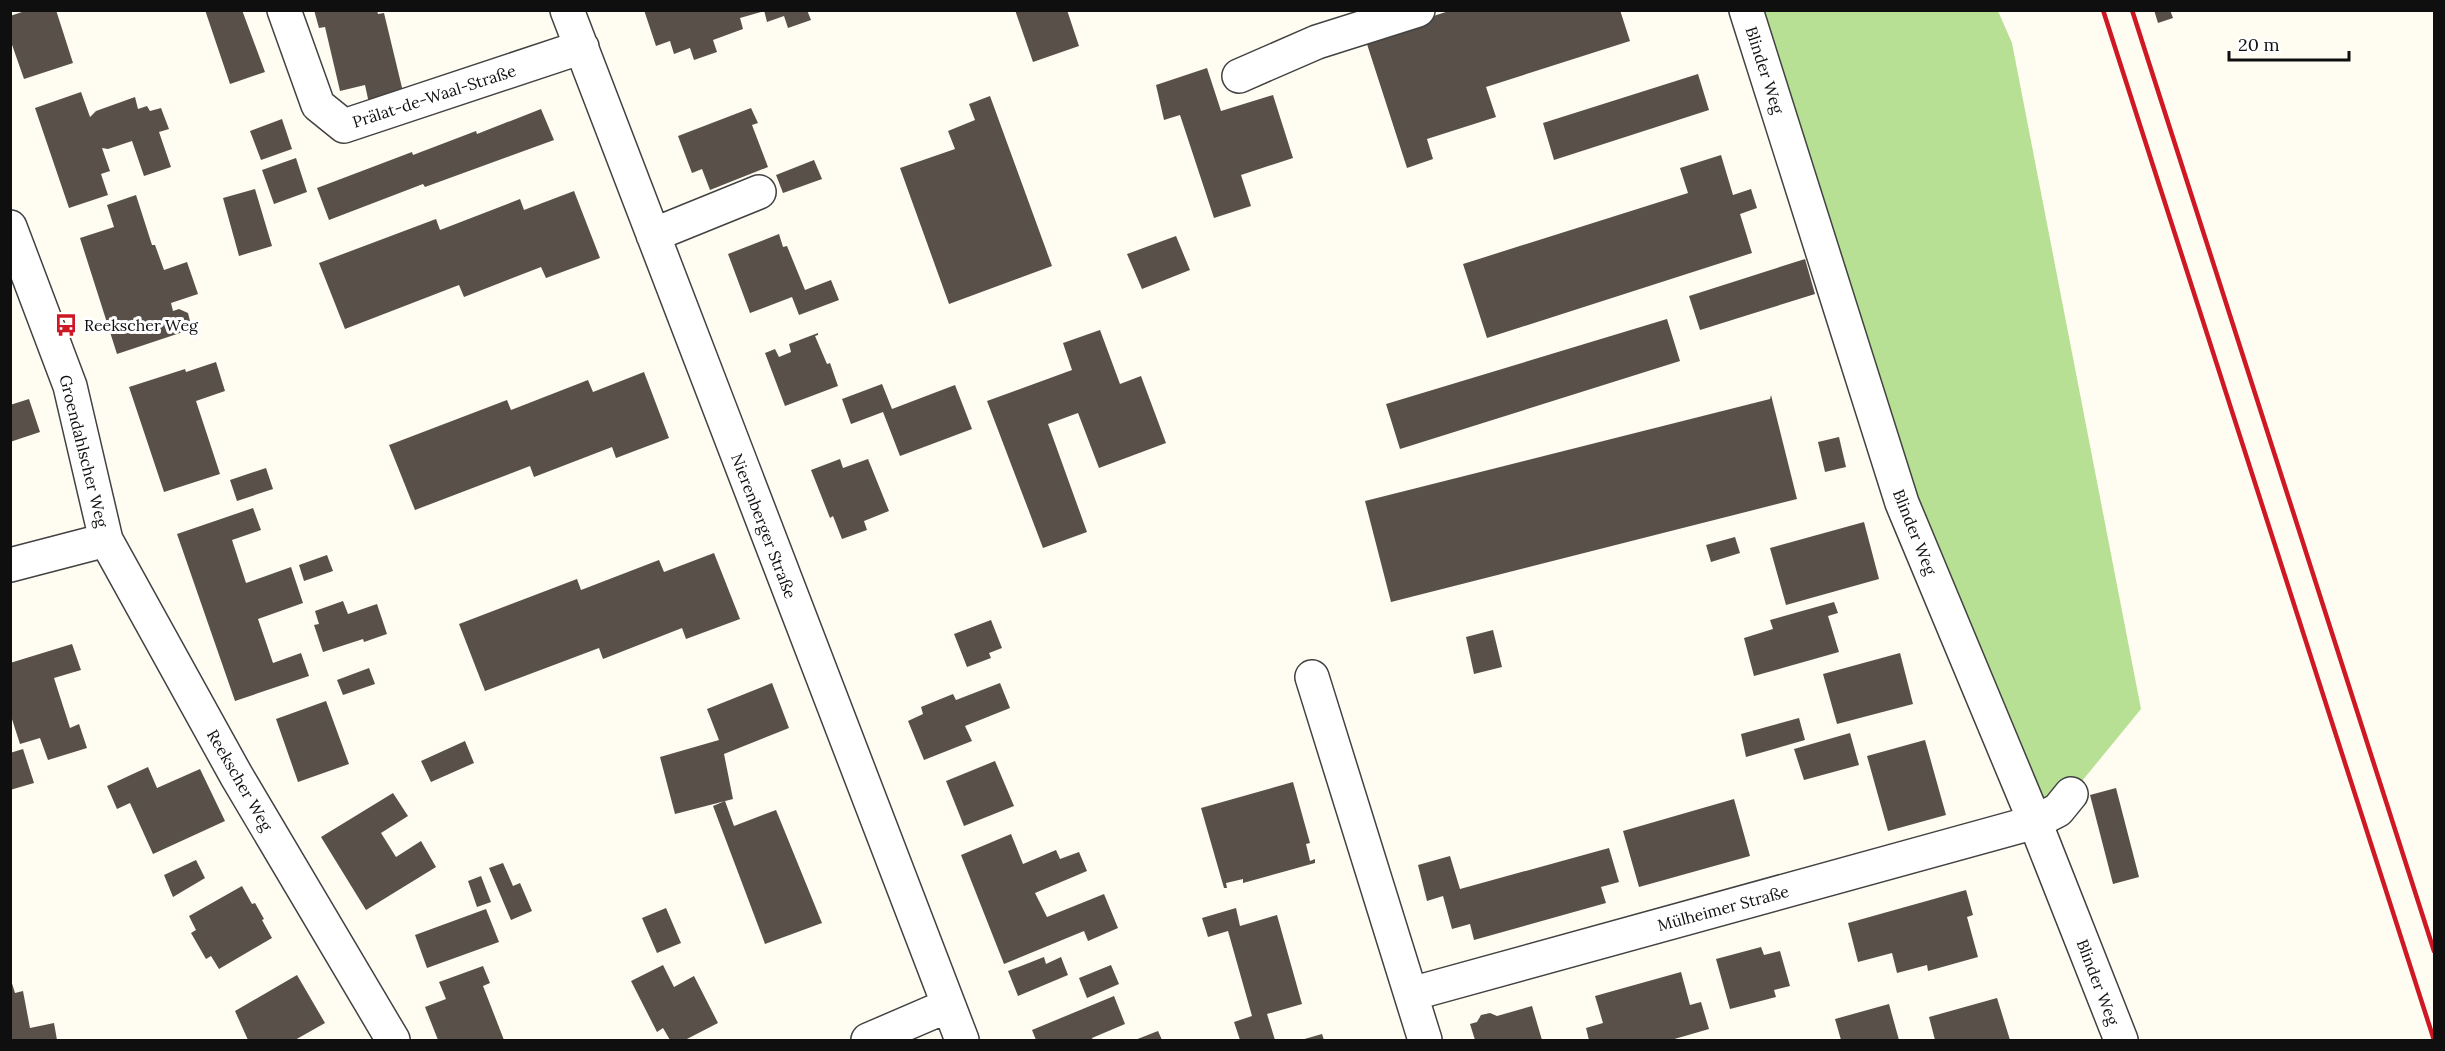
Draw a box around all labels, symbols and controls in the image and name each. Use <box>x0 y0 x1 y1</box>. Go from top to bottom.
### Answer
street label: Blinder Weg <box>1741 24 1789 117</box>
scale bar <box>2229 24 2349 62</box>
text: 20 m <box>2238 33 2280 56</box>
street label: Prälat-de-Waal-Straße <box>350 60 518 132</box>
bus stop icon: Reekscher Weg <box>53 312 79 338</box>
place label: Reekscher Weg <box>84 315 199 335</box>
street label: Groendahlscher Weg <box>55 373 113 531</box>
street label: Nierenberger Straße <box>727 451 801 602</box>
street label: Blinder Weg <box>1889 486 1942 579</box>
street label: Reekscher Weg <box>203 726 278 835</box>
street label: Mülheimer Straße <box>1655 881 1791 935</box>
street label: Blinder Weg <box>2072 936 2124 1029</box>

